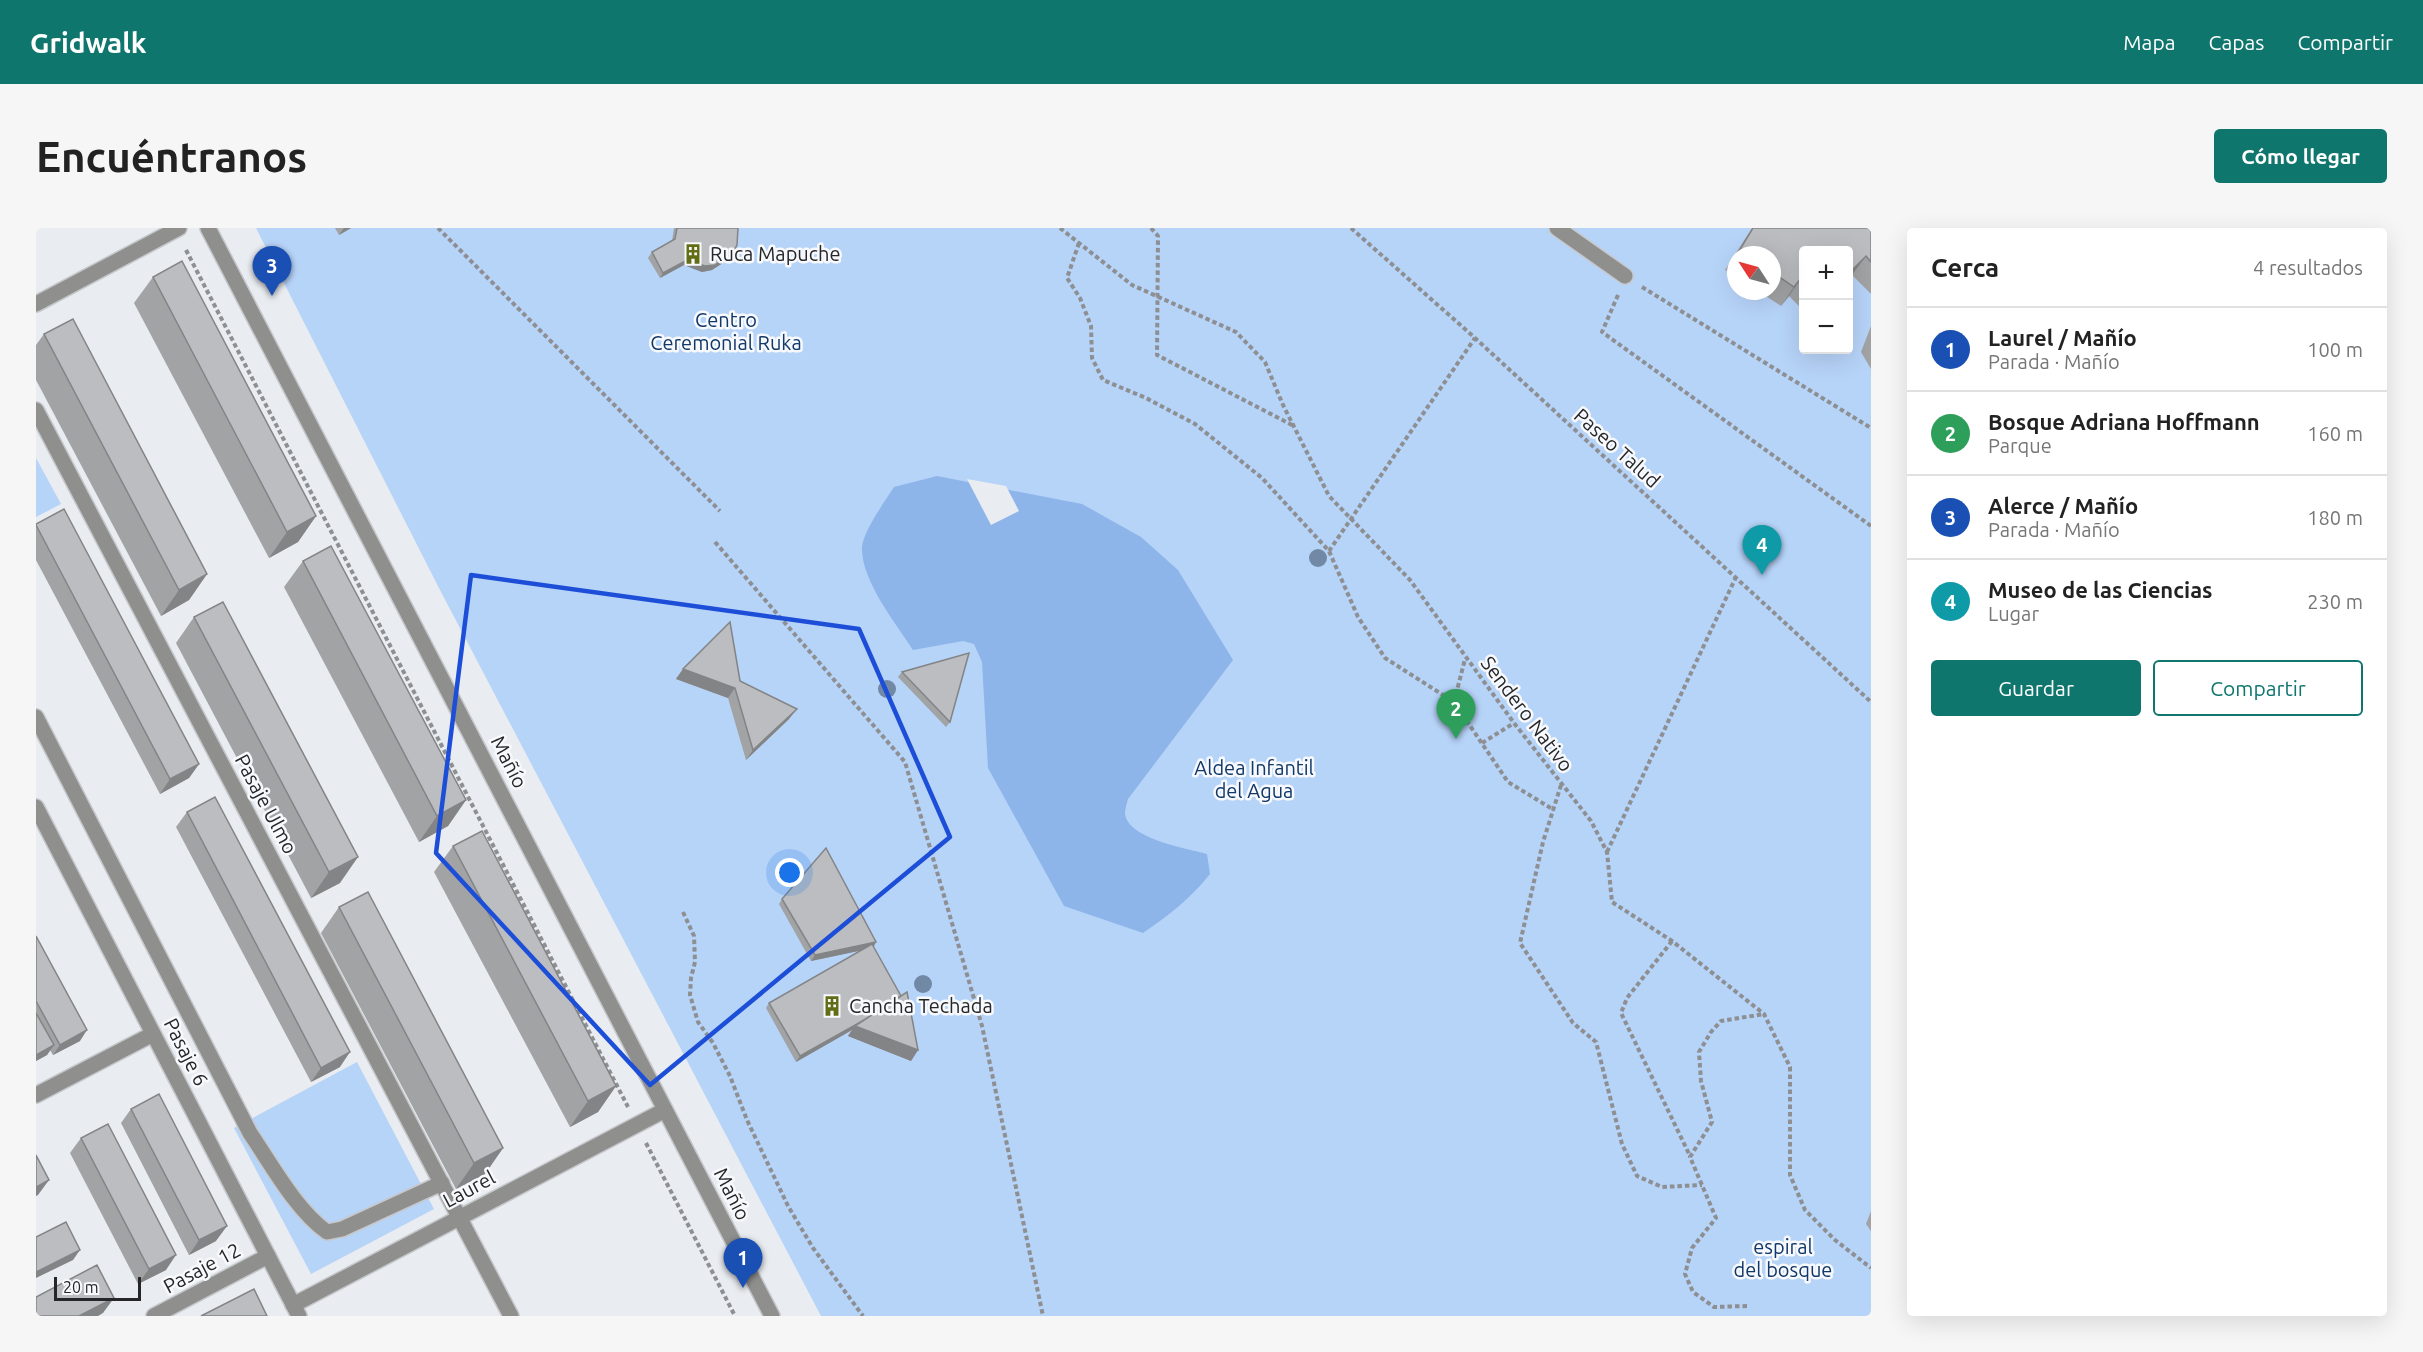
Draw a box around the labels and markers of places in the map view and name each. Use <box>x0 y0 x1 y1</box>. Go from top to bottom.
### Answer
building icon: Ruca Mapuche <box>681 242 705 266</box>
place label: Ruca Mapuche <box>710 242 841 265</box>
pin: 3 <box>252 247 292 296</box>
pin: 4 <box>1742 526 1782 575</box>
pin: 2 <box>1436 690 1476 739</box>
building icon: Cancha Techada <box>820 994 844 1018</box>
place label: Cancha Techada <box>849 994 993 1017</box>
pin: 1 <box>724 1238 762 1288</box>

